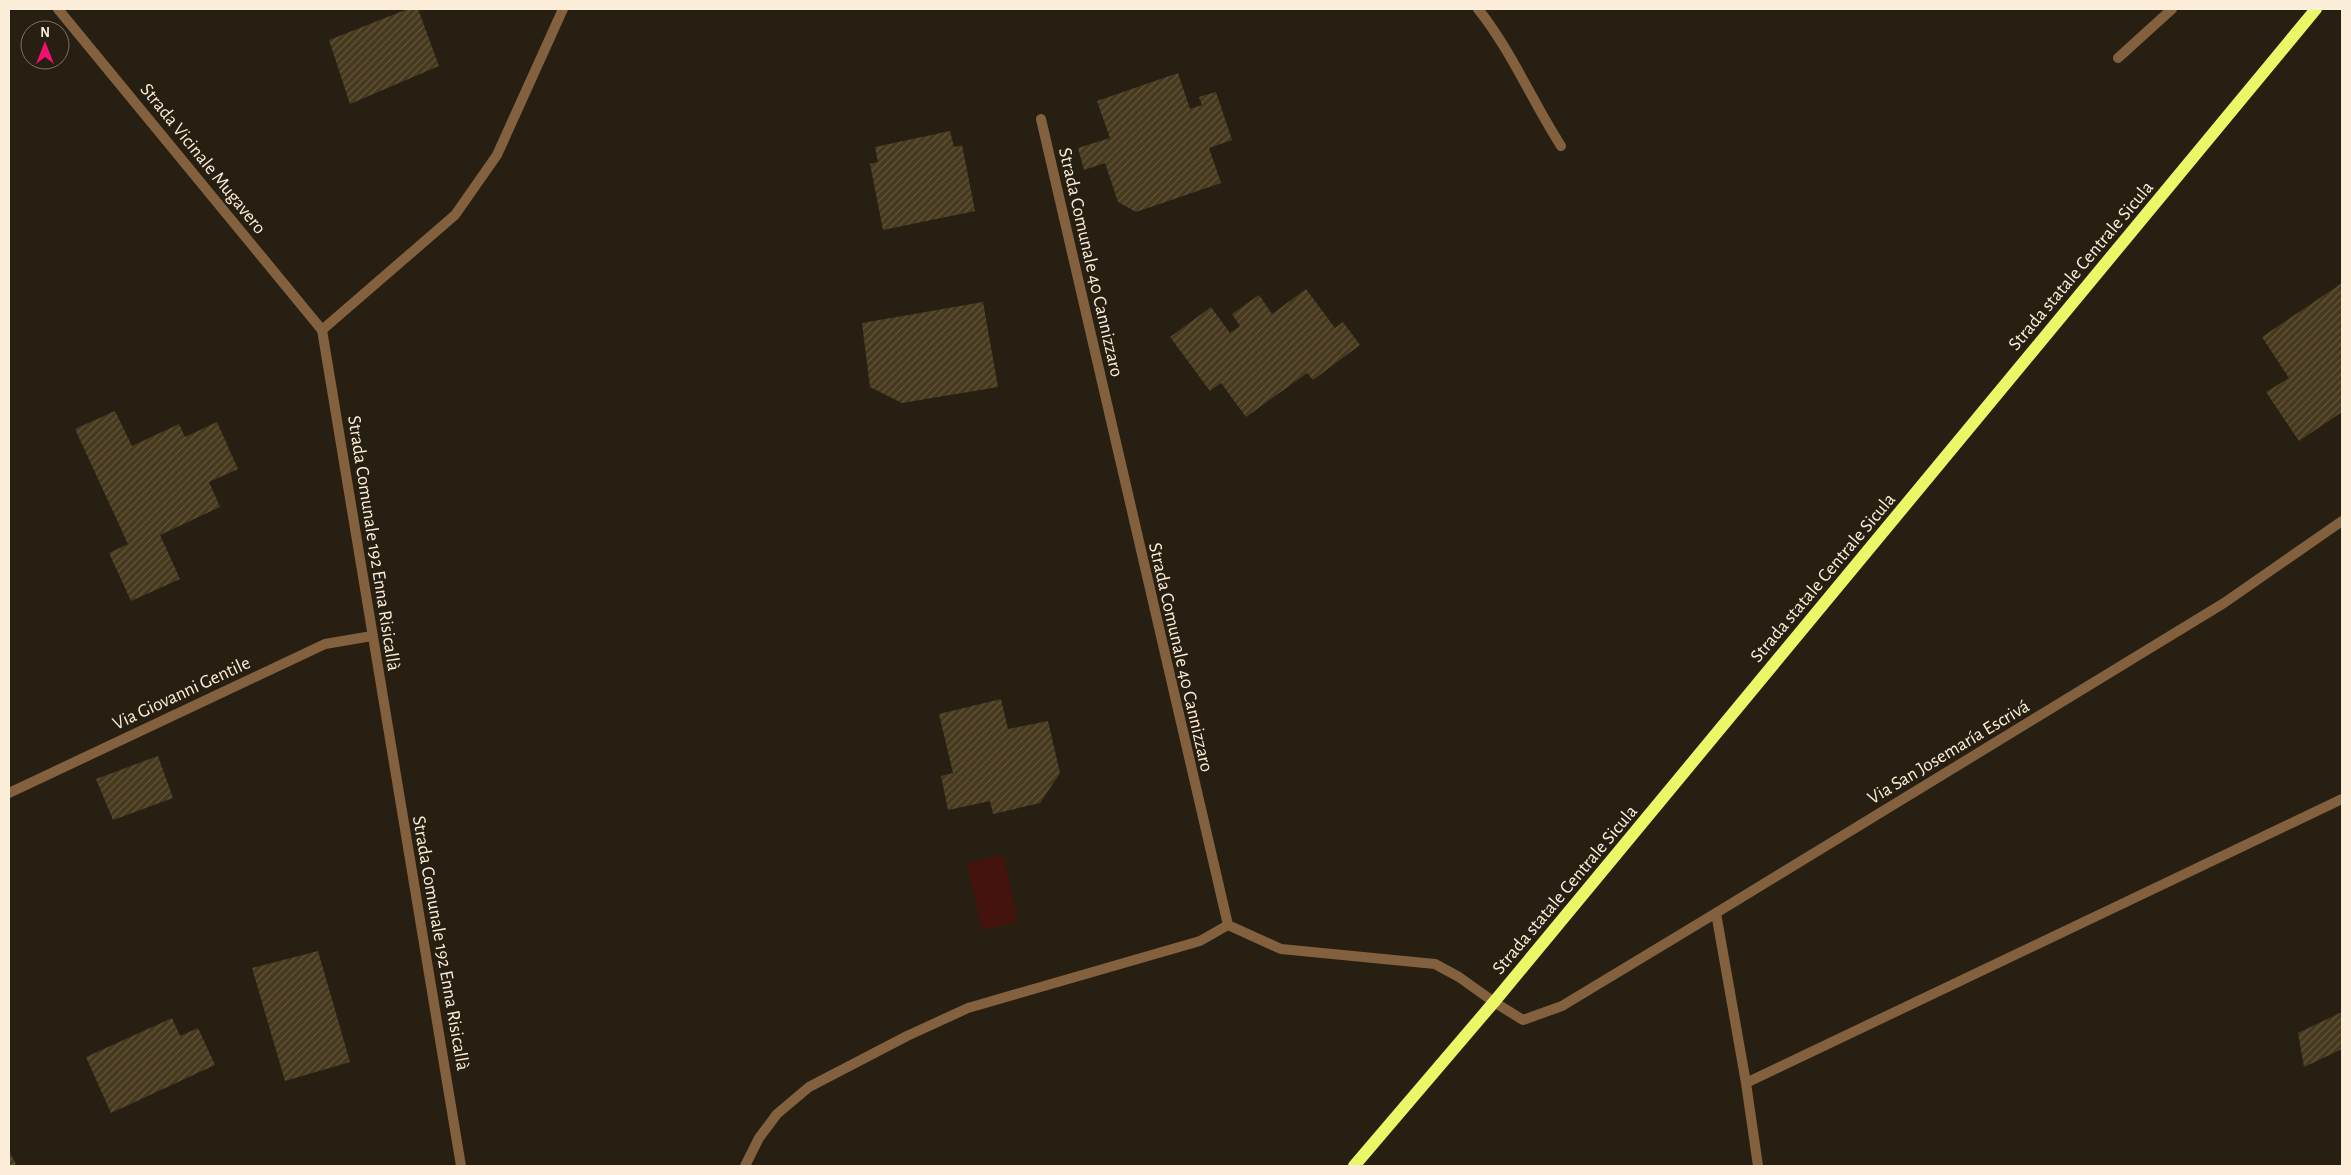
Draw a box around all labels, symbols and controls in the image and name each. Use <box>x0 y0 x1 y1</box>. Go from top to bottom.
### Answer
north arrow <box>20 20 70 70</box>
text: N <box>40 26 50 40</box>
street label: Strada Vicinale Mugavero <box>136 80 269 238</box>
street label: Strada Comunale 40 Cannizzaro <box>1055 146 1126 379</box>
street label: Strada statale Centrale Sicula <box>2005 178 2157 354</box>
street label: Strada Comunale 192 Enna Risicallà <box>344 414 403 673</box>
street label: Strada statale Centrale Sicula <box>1747 490 1899 666</box>
street label: Strada Comunale 40 Cannizzaro <box>1145 541 1216 774</box>
street label: Via Giovanni Gentile <box>110 653 253 734</box>
street label: Via San Josemaría Escrivá <box>1865 696 2033 808</box>
street label: Strada statale Centrale Sicula <box>1489 802 1641 978</box>
street label: Strada Comunale 192 Enna Risicallà <box>409 814 472 1072</box>

